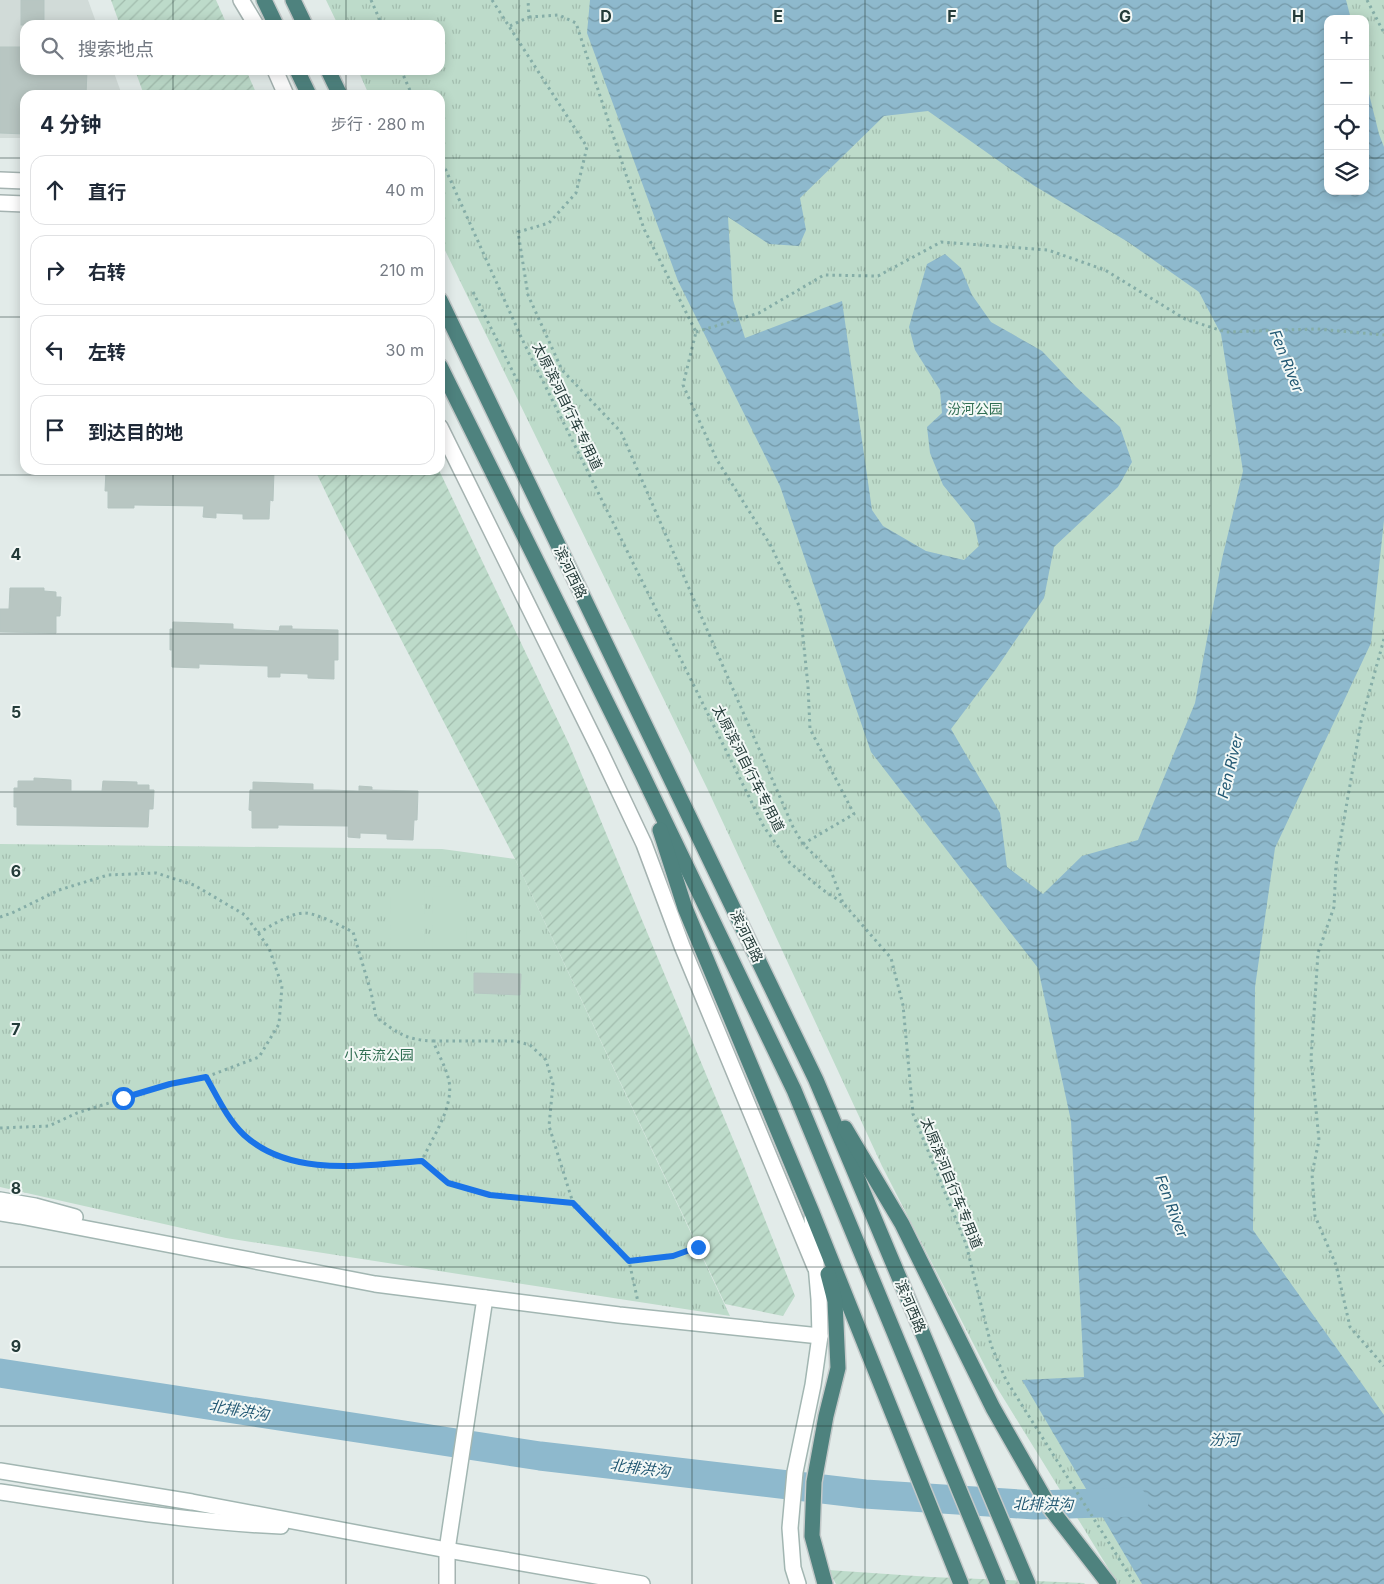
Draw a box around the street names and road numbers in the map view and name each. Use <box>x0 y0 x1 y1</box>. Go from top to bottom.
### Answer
street label: 太原滨河自行车专用道 <box>530 339 606 473</box>
street label: 滨河西路 <box>551 543 591 601</box>
street label: 太原滨河自行车专用道 <box>710 702 788 834</box>
street label: 滨河西路 <box>727 907 767 965</box>
street label: 太原滨河自行车专用道 <box>918 1115 986 1251</box>
street label: 滨河西路 <box>892 1277 930 1335</box>

